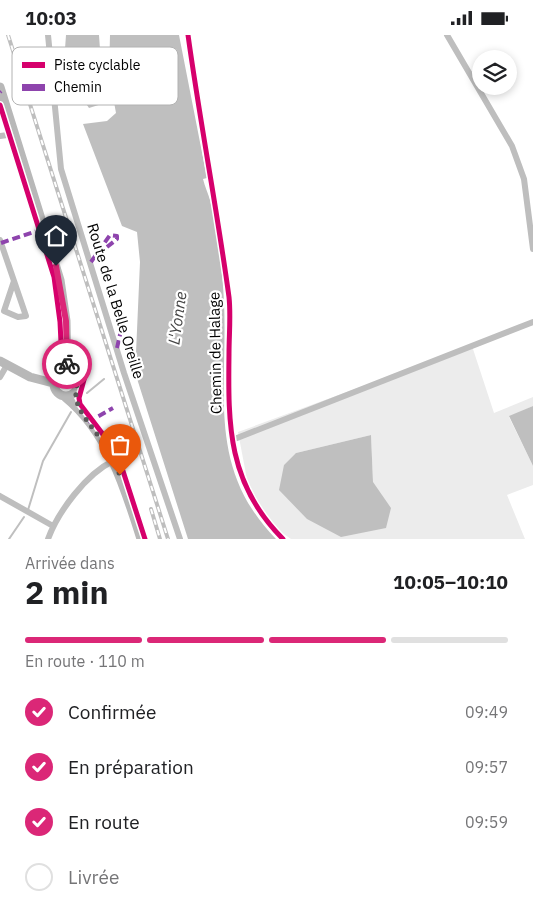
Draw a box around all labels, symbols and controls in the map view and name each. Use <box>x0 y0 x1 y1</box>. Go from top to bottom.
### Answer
text: 10:03 <box>25 6 77 30</box>
legend <box>12 47 178 105</box>
map controls <box>472 50 517 95</box>
button: layers <box>472 50 517 95</box>
text: Piste cyclable <box>54 56 141 74</box>
text: Chemin <box>54 78 102 96</box>
pin <box>35 215 77 266</box>
street label: Route de la Belle Oreille <box>83 221 149 381</box>
icon: home <box>42 222 70 250</box>
water label: L'Yonne <box>163 290 191 346</box>
street label: Chemin de Halage <box>204 292 226 414</box>
courier <box>42 339 92 389</box>
icon: bike <box>53 350 81 378</box>
pin <box>99 424 141 475</box>
icon: bag <box>106 431 134 459</box>
text: Arrivée dans <box>25 553 115 573</box>
text: 10:05–10:10 <box>393 570 508 594</box>
text: 2 min <box>25 571 109 613</box>
text: En route · 110 m <box>25 651 145 671</box>
icon: check <box>25 698 53 726</box>
text: Confirmée <box>68 700 156 724</box>
text: 09:49 <box>465 702 508 722</box>
icon: check <box>25 753 53 781</box>
text: En préparation <box>68 755 194 779</box>
text: 09:57 <box>465 757 508 777</box>
icon: check <box>25 808 53 836</box>
text: En route <box>68 810 140 834</box>
text: 09:59 <box>465 812 508 832</box>
text: Livrée <box>68 865 119 889</box>

